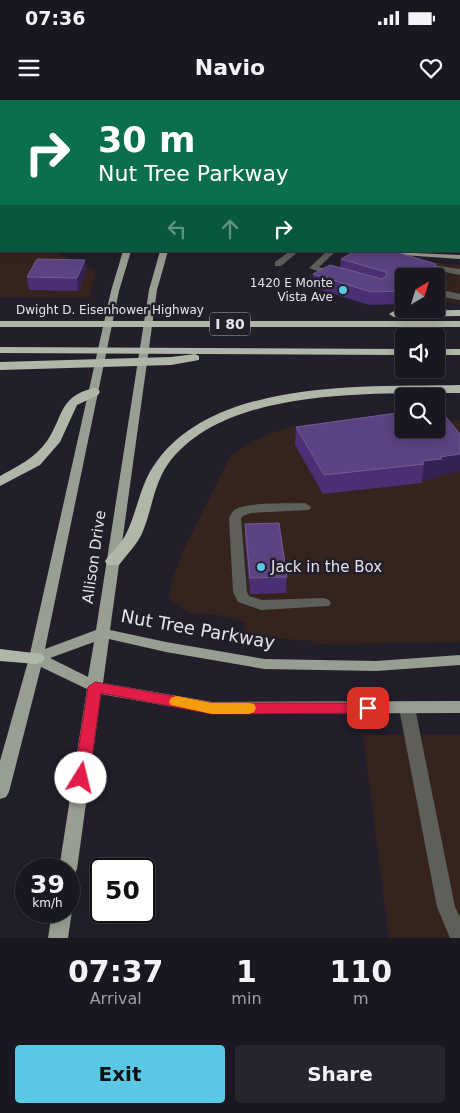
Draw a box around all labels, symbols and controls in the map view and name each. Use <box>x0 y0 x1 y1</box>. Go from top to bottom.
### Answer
text: 07:36 <box>25 7 85 29</box>
icon: menu <box>15 54 43 82</box>
icon: heart <box>417 54 445 82</box>
text: Navio <box>195 55 265 80</box>
icon: right <box>15 120 80 185</box>
text: 30 m <box>98 120 195 160</box>
text: Nut Tree Parkway <box>98 161 289 186</box>
icon: left <box>163 215 191 243</box>
icon: ahead <box>216 215 244 243</box>
icon: right <box>269 215 297 243</box>
north arrow <box>395 268 445 318</box>
map controls <box>395 268 445 438</box>
place label: 1420 E Monte Vista Ave <box>250 276 333 304</box>
marker: 1420 E Monte Vista Ave <box>337 284 349 296</box>
street label: Dwight D. Eisenhower Highway <box>16 303 204 317</box>
road number: I 80 <box>210 312 250 335</box>
button: sound <box>395 328 445 378</box>
button: search <box>395 388 445 438</box>
street label: Allison Drive <box>79 509 109 605</box>
place label: Jack in the Box <box>270 558 382 576</box>
marker: Jack in the Box <box>255 561 267 573</box>
street label: Nut Tree Parkway <box>119 605 277 653</box>
pin <box>347 687 389 729</box>
icon: arrive <box>354 694 382 722</box>
position arrow <box>54 751 106 803</box>
speed limit sign: 50 <box>90 858 155 923</box>
text: 39 <box>30 870 65 899</box>
text: km/h <box>32 896 63 910</box>
text: 07:37 <box>68 954 163 989</box>
text: 1 <box>236 954 257 989</box>
text: 110 <box>329 954 392 989</box>
text: Arrival <box>90 989 142 1008</box>
text: min <box>231 989 262 1008</box>
text: m <box>353 989 369 1008</box>
button: Exit <box>15 1045 225 1103</box>
button: Share <box>235 1045 445 1103</box>

